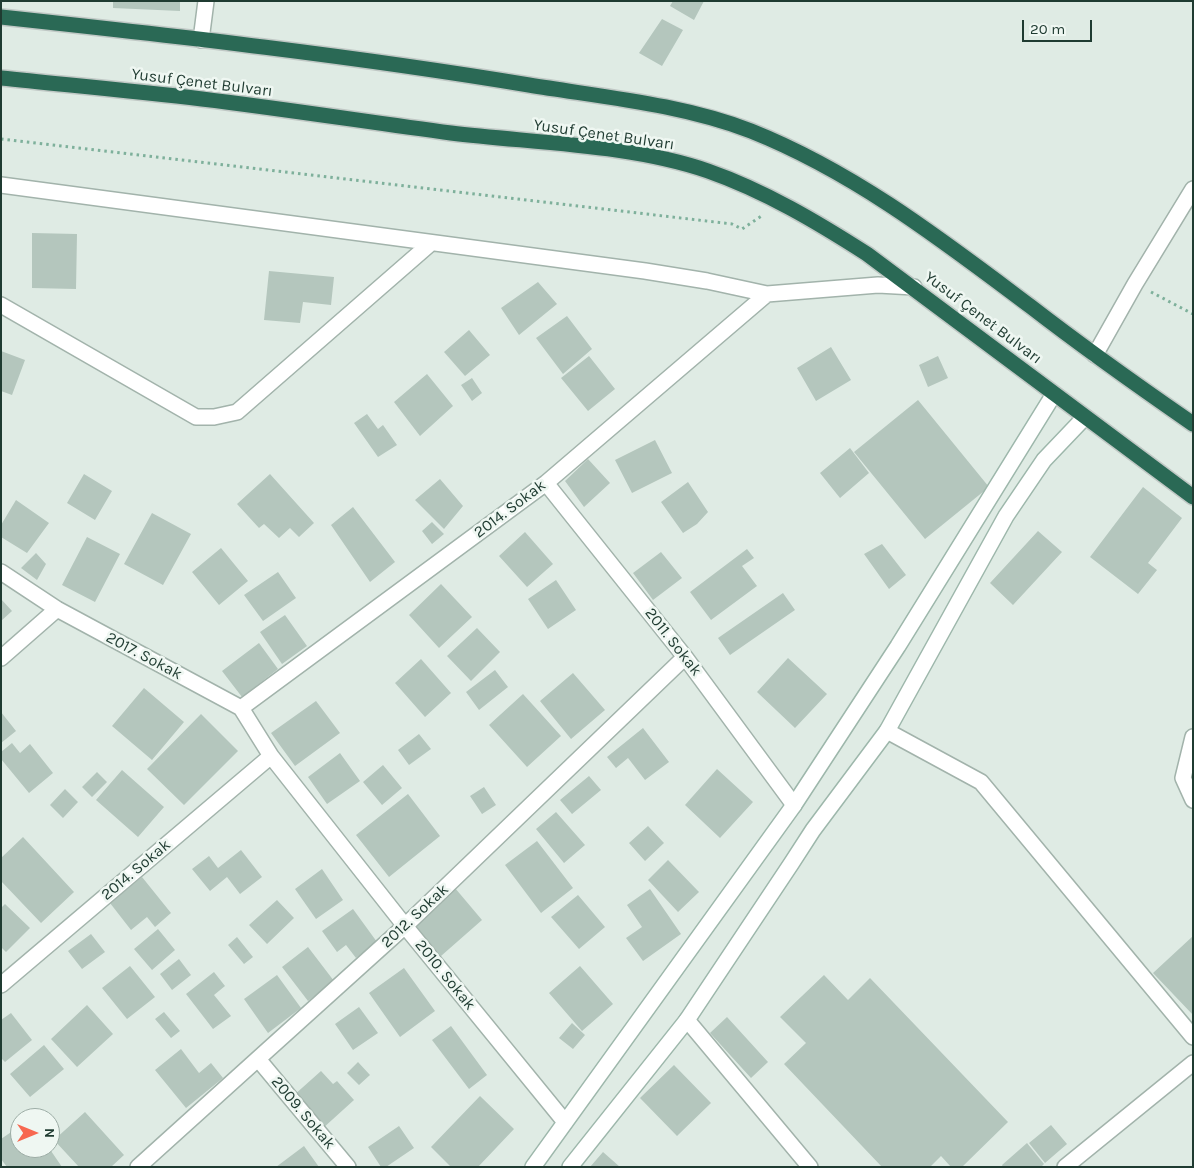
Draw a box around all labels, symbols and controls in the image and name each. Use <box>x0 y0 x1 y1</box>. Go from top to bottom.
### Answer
scale bar <box>1024 10 1094 42</box>
text: 20 m <box>1030 20 1065 38</box>
street label: Yusuf Çenet Bulvarı <box>130 65 274 101</box>
street label: Yusuf Çenet Bulvarı <box>532 116 676 154</box>
street label: Yusuf Çenet Bulvarı <box>921 268 1045 368</box>
street label: 2014. Sokak <box>470 476 550 542</box>
street label: 2011. Sokak <box>640 604 706 680</box>
street label: 2017. Sokak <box>103 628 185 684</box>
street label: 2014. Sokak <box>97 835 175 905</box>
street label: 2012. Sokak <box>377 880 453 952</box>
street label: 2010. Sokak <box>411 936 479 1014</box>
street label: 2009. Sokak <box>267 1073 339 1153</box>
north arrow <box>10 1108 60 1158</box>
text: N <box>41 1128 58 1138</box>

